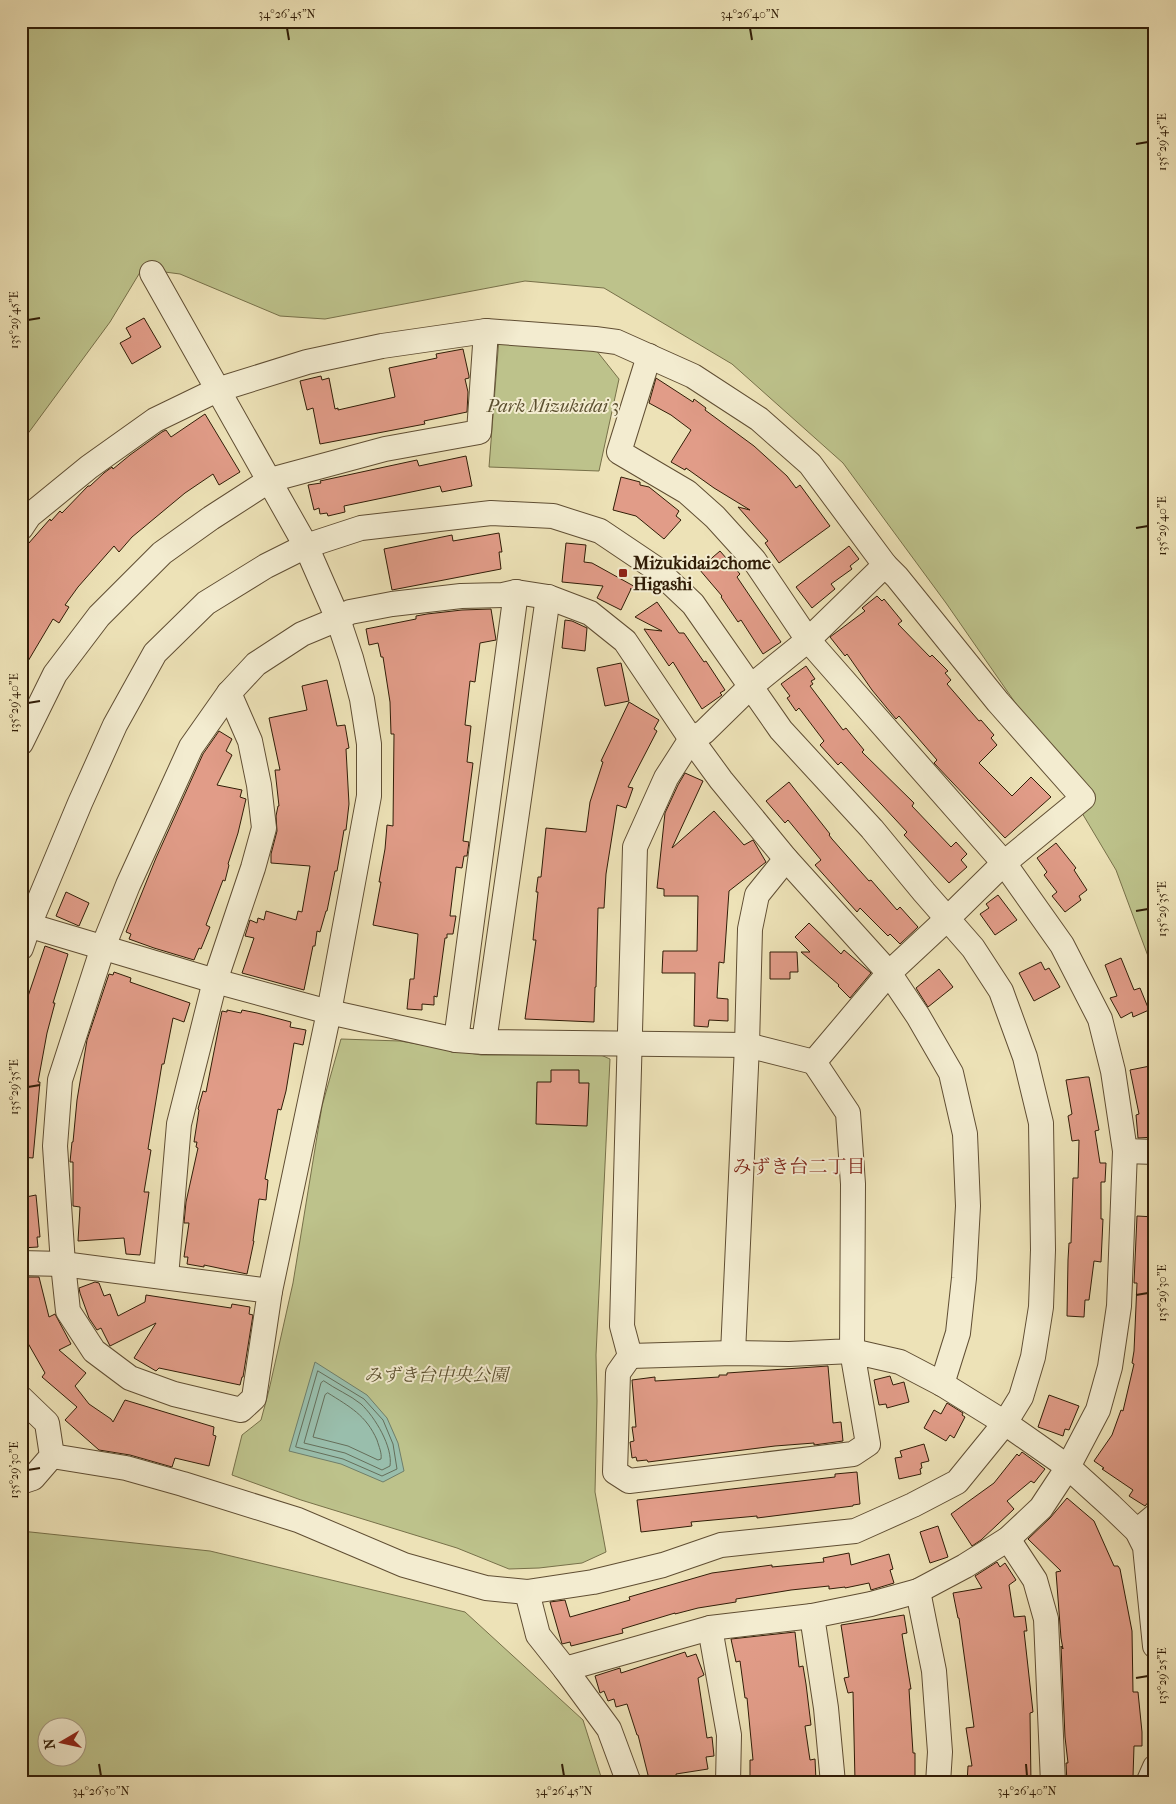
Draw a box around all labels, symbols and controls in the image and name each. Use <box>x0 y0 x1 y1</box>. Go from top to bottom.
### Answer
text: 34°26'45"N <box>258 7 316 21</box>
text: 34°26'40"N <box>720 7 780 21</box>
text: 135°29'45"E <box>1155 113 1169 171</box>
text: 135°29'45"E <box>7 291 21 349</box>
park label: Park Mizukidai 3 <box>486 396 619 417</box>
text: 135°29'40"E <box>1155 496 1169 556</box>
place label: Mizukidai2chome Higashi <box>632 553 771 595</box>
marker: Mizukidai2chome Higashi <box>617 567 629 579</box>
text: 135°29'40"E <box>7 673 21 733</box>
text: 135°29'35"E <box>1155 881 1169 937</box>
text: 135°29'35"E <box>7 1059 21 1115</box>
district label: みずき台二丁目 <box>732 1156 866 1178</box>
text: 135°29'30"E <box>1155 1264 1169 1322</box>
park label: みずき台中央公園 <box>364 1365 511 1386</box>
text: 135°29'30"E <box>7 1441 21 1499</box>
text: 135°29'25"E <box>1155 1647 1169 1705</box>
north arrow <box>38 1716 88 1766</box>
text: N <box>40 1737 59 1751</box>
text: 34°26'50"N <box>72 1784 130 1798</box>
text: 34°26'45"N <box>535 1784 593 1798</box>
text: 34°26'40"N <box>997 1784 1057 1798</box>

